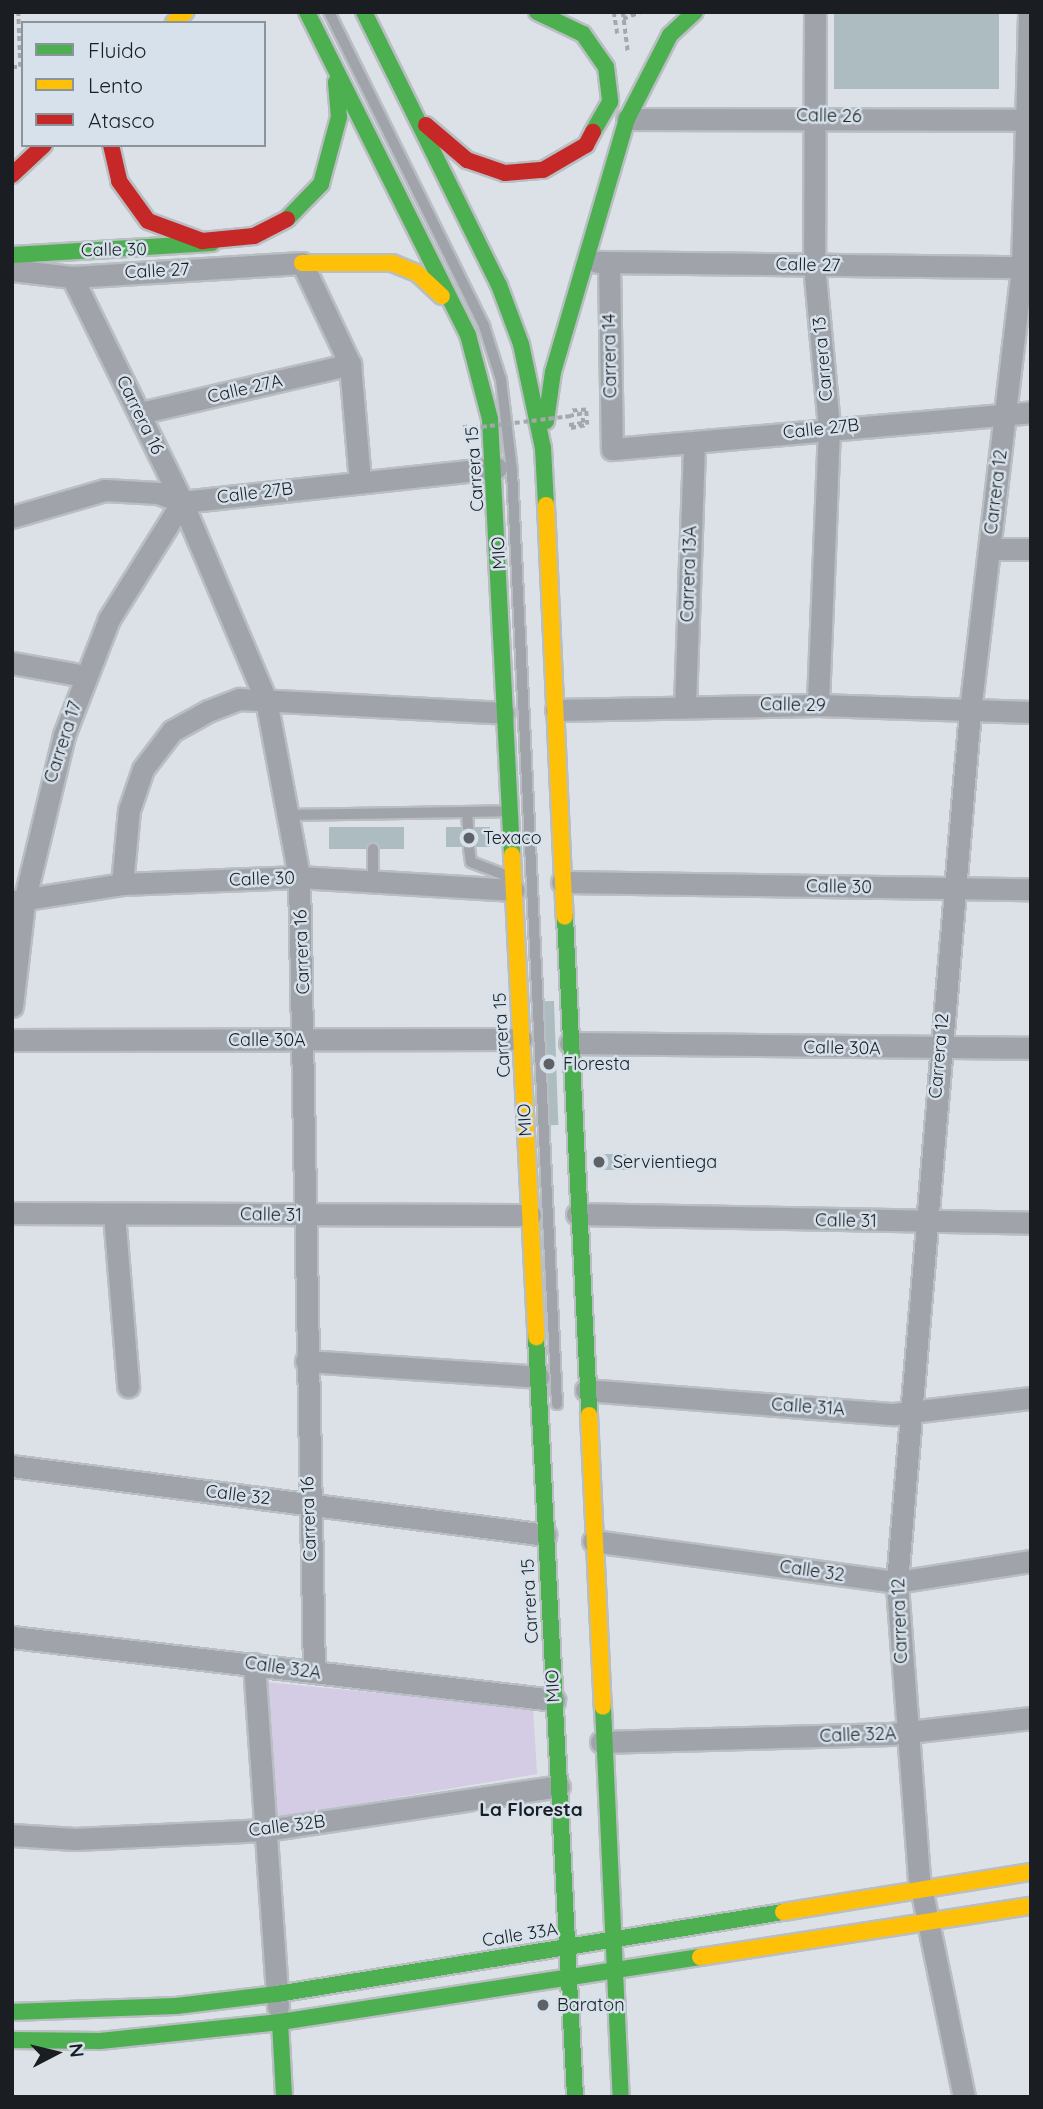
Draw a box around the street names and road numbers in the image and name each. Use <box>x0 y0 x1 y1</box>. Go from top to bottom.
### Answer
street label: Calle 26 <box>796 105 862 127</box>
street label: Calle 30 <box>81 239 147 261</box>
street label: Calle 27 <box>775 254 841 276</box>
street label: Calle 27 <box>124 259 190 283</box>
street label: Carrera 14 <box>598 313 622 399</box>
street label: Carrera 13 <box>809 316 837 402</box>
street label: Calle 27A <box>205 370 285 408</box>
street label: Carrera 16 <box>112 372 168 458</box>
street label: Calle 27B <box>782 414 860 444</box>
street label: Carrera 15 <box>461 426 489 512</box>
street label: Carrera 12 <box>980 448 1012 536</box>
street label: Calle 27B <box>216 478 294 508</box>
street label: Carrera 13A <box>677 525 701 623</box>
street label: MIO <box>487 536 511 570</box>
street label: Calle 29 <box>760 694 826 716</box>
street label: Carrera 17 <box>40 698 86 786</box>
street label: Calle 30 <box>229 867 295 891</box>
street label: Calle 30 <box>806 876 872 898</box>
street label: Carrera 16 <box>290 909 314 995</box>
street label: Carrera 15 <box>489 992 515 1078</box>
street label: Carrera 12 <box>925 1012 953 1100</box>
street label: Calle 30A <box>228 1029 306 1051</box>
street label: Calle 30A <box>803 1037 881 1059</box>
street label: MIO <box>513 1103 537 1137</box>
street label: Calle 31 <box>240 1204 302 1226</box>
street label: Calle 31 <box>815 1210 877 1232</box>
street label: Calle 31A <box>771 1394 845 1420</box>
street label: Carrera 16 <box>297 1476 321 1562</box>
street label: Calle 32 <box>204 1480 272 1510</box>
street label: Calle 32 <box>778 1556 846 1586</box>
street label: Carrera 15 <box>517 1558 543 1644</box>
street label: Carrera 12 <box>888 1578 912 1664</box>
street label: Calle 32A <box>243 1652 323 1684</box>
street label: MIO <box>541 1669 565 1703</box>
street label: Calle 32A <box>819 1723 897 1747</box>
street label: Calle 32B <box>247 1811 327 1841</box>
street label: Calle 33A <box>481 1918 559 1952</box>

